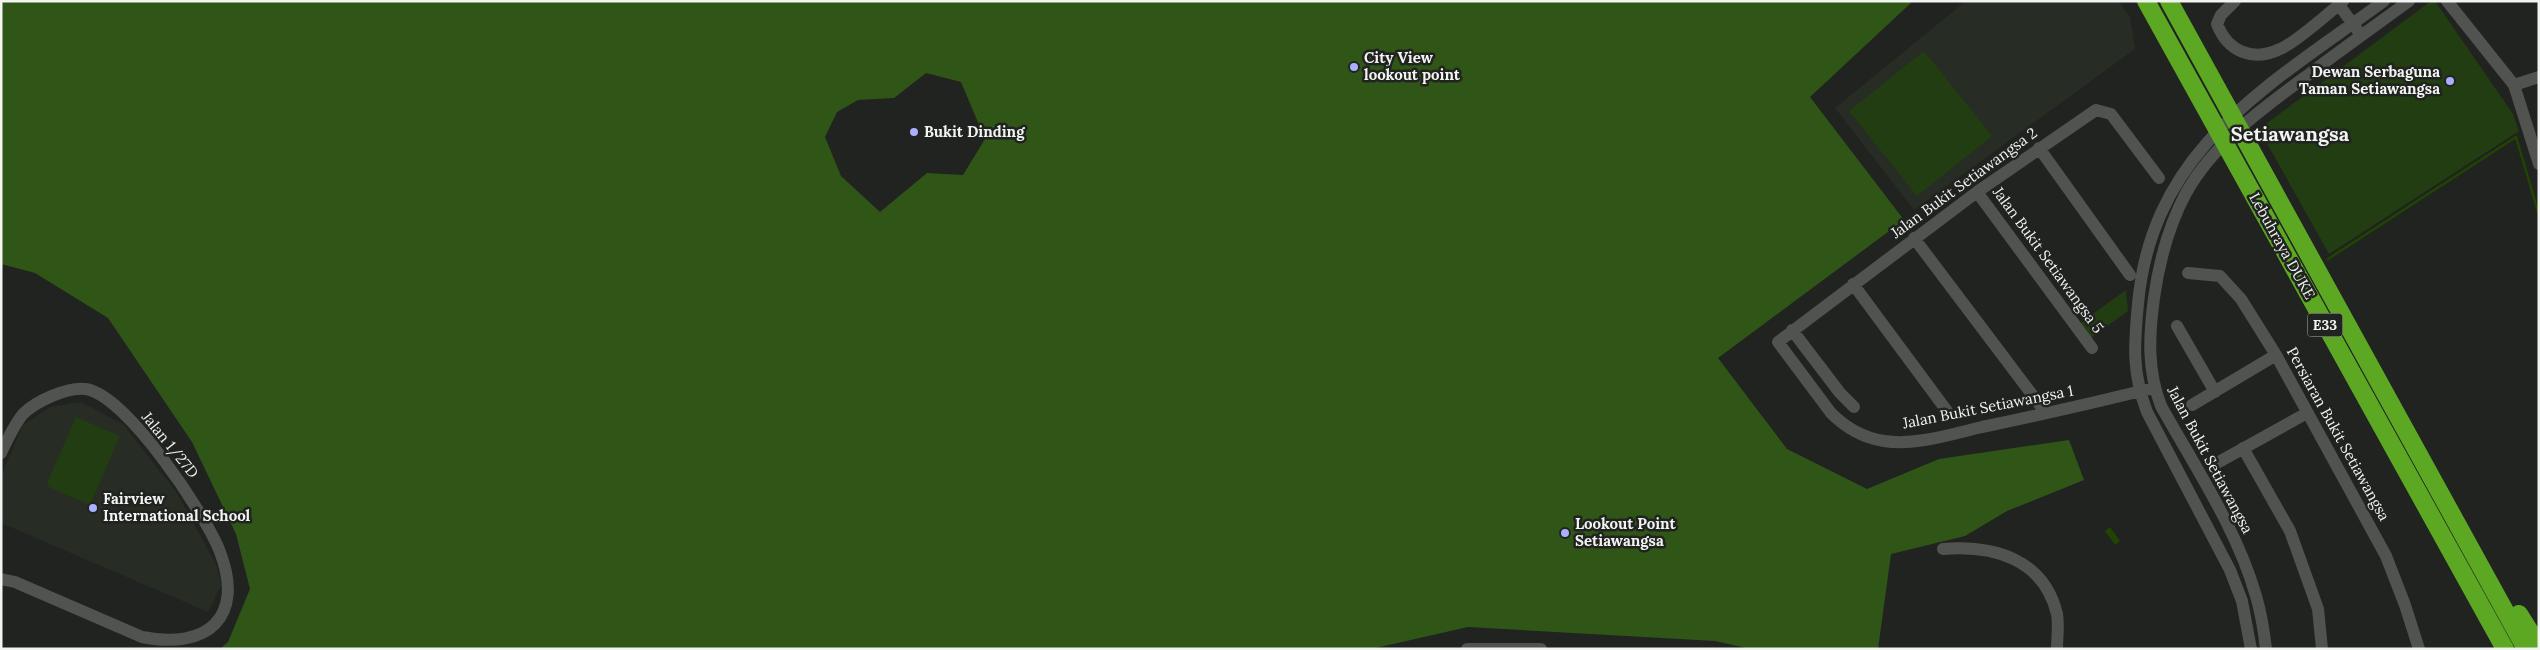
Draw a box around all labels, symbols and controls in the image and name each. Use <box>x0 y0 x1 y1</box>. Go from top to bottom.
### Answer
place label: City View lookout point <box>1364 48 1461 84</box>
marker: City View lookout point <box>1348 61 1360 73</box>
place label: Dewan Serbaguna Taman Setiawangsa <box>2299 62 2440 98</box>
marker: Dewan Serbaguna Taman Setiawangsa <box>2444 75 2456 87</box>
district label: Setiawangsa <box>2231 121 2350 146</box>
place label: Bukit Dinding <box>924 122 1025 141</box>
street label: Jalan Bukit Setiawangsa 2 <box>1886 123 2041 243</box>
marker: Bukit Dinding <box>908 126 920 138</box>
street label: Jalan Bukit Setiawangsa 5 <box>1988 182 2108 337</box>
street label: Lebuhraya DUKE <box>2245 189 2320 302</box>
road number: E33 <box>2308 314 2342 336</box>
street label: Persiaran Bukit Setiawangsa <box>2283 344 2394 524</box>
street label: Jalan Bukit Setiawangsa 1 <box>1900 381 2075 433</box>
street label: Jalan Bukit Setiawangsa <box>2163 382 2257 537</box>
street label: Jalan 1/27D <box>137 407 203 482</box>
place label: Fairview International School <box>103 489 251 525</box>
marker: Fairview International School <box>87 502 99 514</box>
place label: Lookout Point Setiawangsa <box>1575 514 1677 550</box>
marker: Lookout Point Setiawangsa <box>1559 527 1571 539</box>

